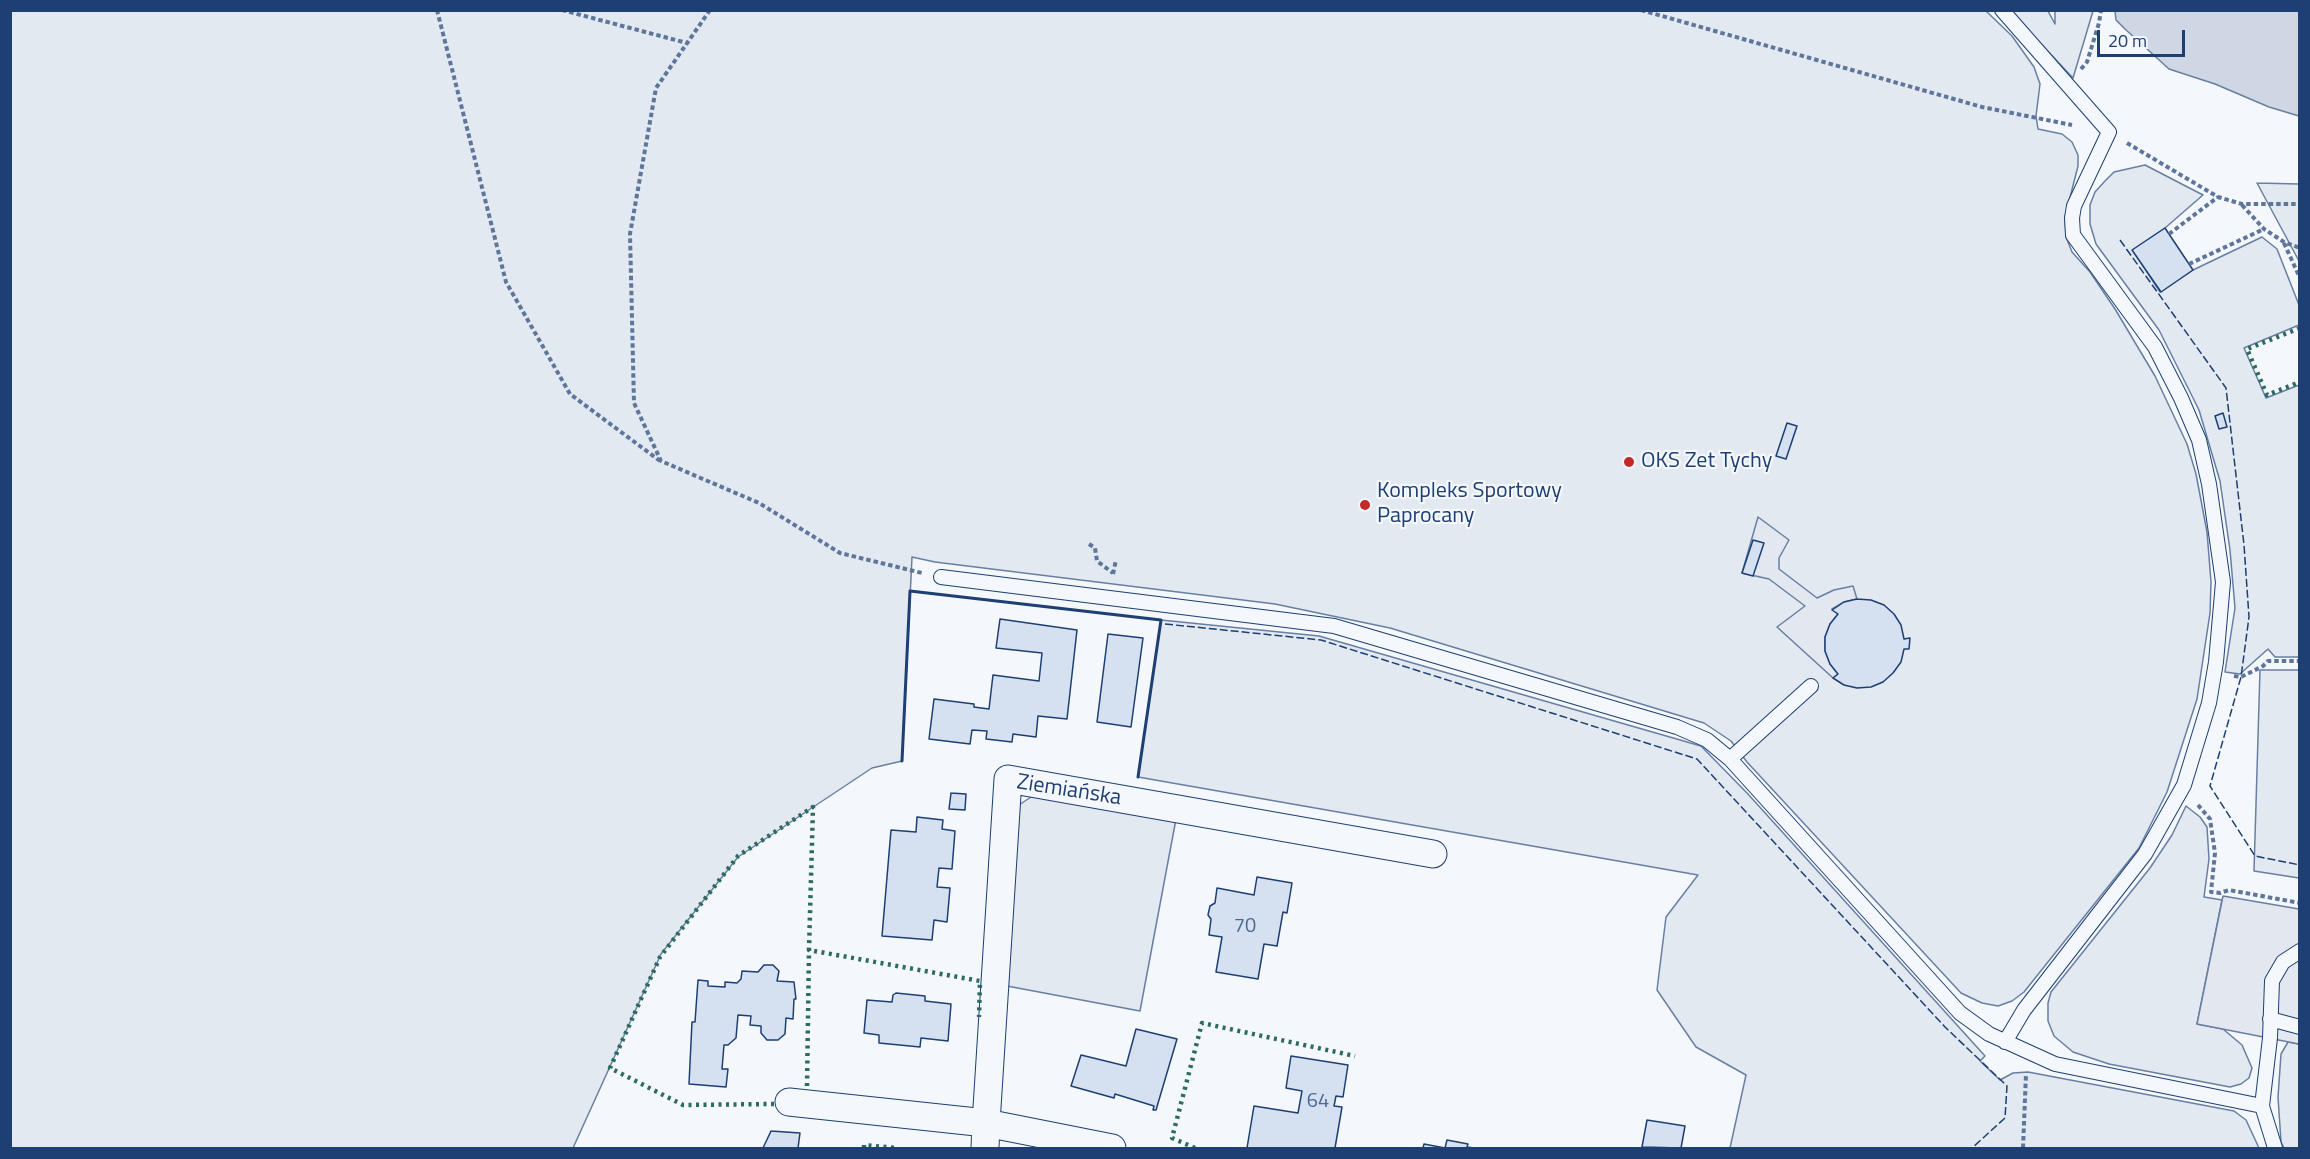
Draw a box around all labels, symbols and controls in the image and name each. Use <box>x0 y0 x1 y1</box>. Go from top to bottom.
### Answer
scale bar <box>2100 18 2188 56</box>
text: 20 m <box>2108 27 2147 54</box>
place label: OKS Zet Tychy <box>1641 449 1772 475</box>
marker: OKS Zet Tychy <box>1622 455 1636 469</box>
place label: Kompleks Sportowy Paprocany <box>1377 479 1562 530</box>
marker: Kompleks Sportowy Paprocany <box>1358 498 1372 512</box>
street label: Ziemiańska <box>1015 770 1123 812</box>
house number: 70 <box>1234 915 1256 939</box>
house number: 64 <box>1307 1090 1329 1114</box>

